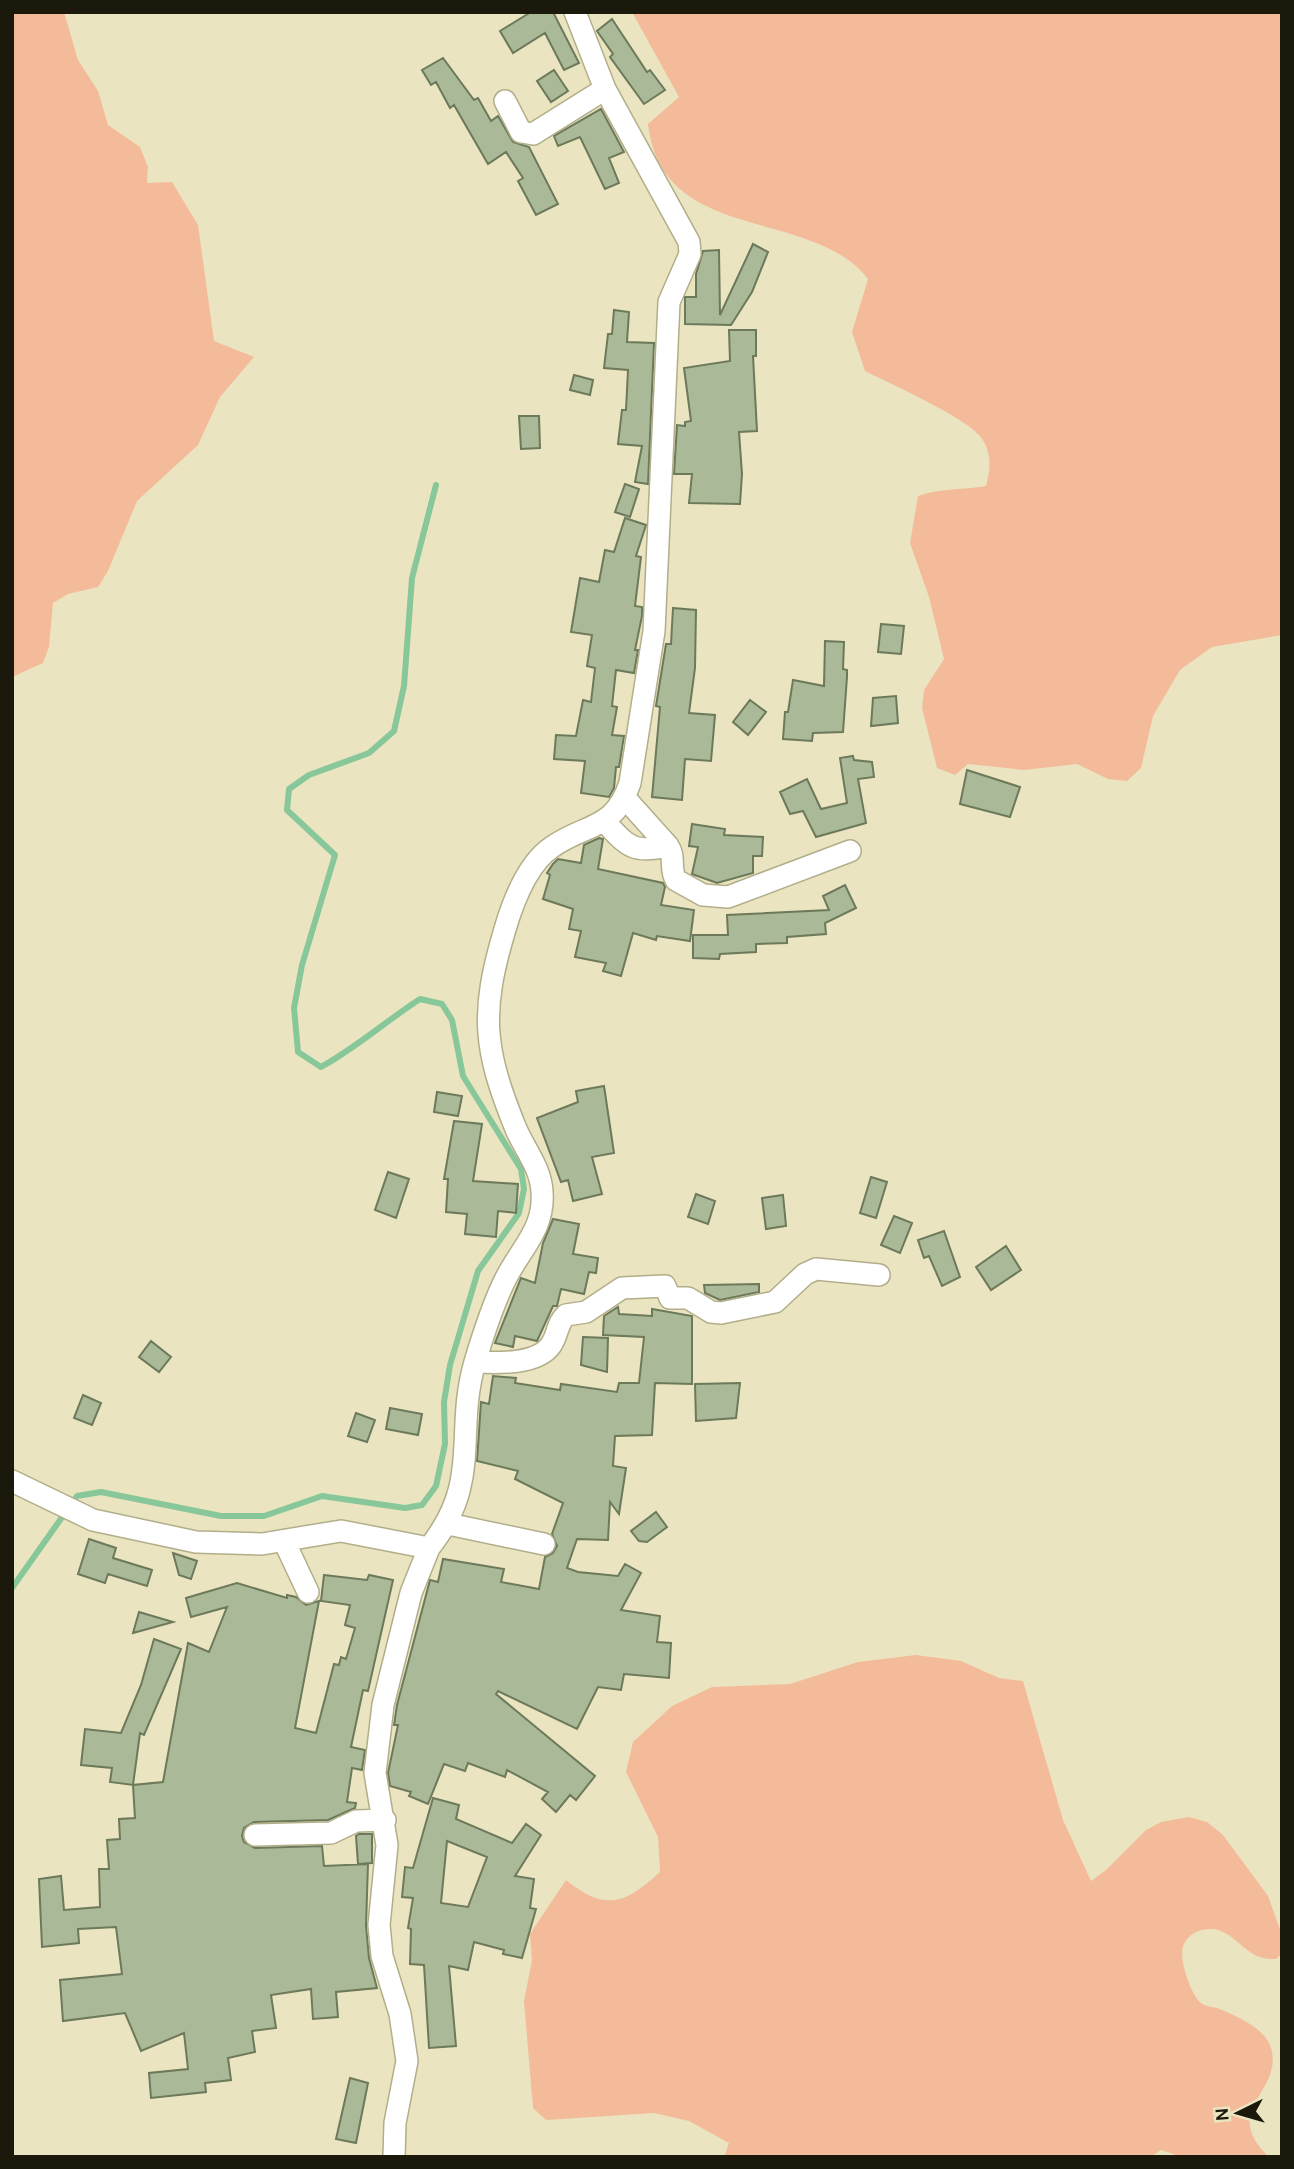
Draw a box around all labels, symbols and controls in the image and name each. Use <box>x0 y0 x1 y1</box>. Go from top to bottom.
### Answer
north arrow <box>1203 2078 1273 2148</box>
text: N <box>1211 2107 1234 2122</box>

